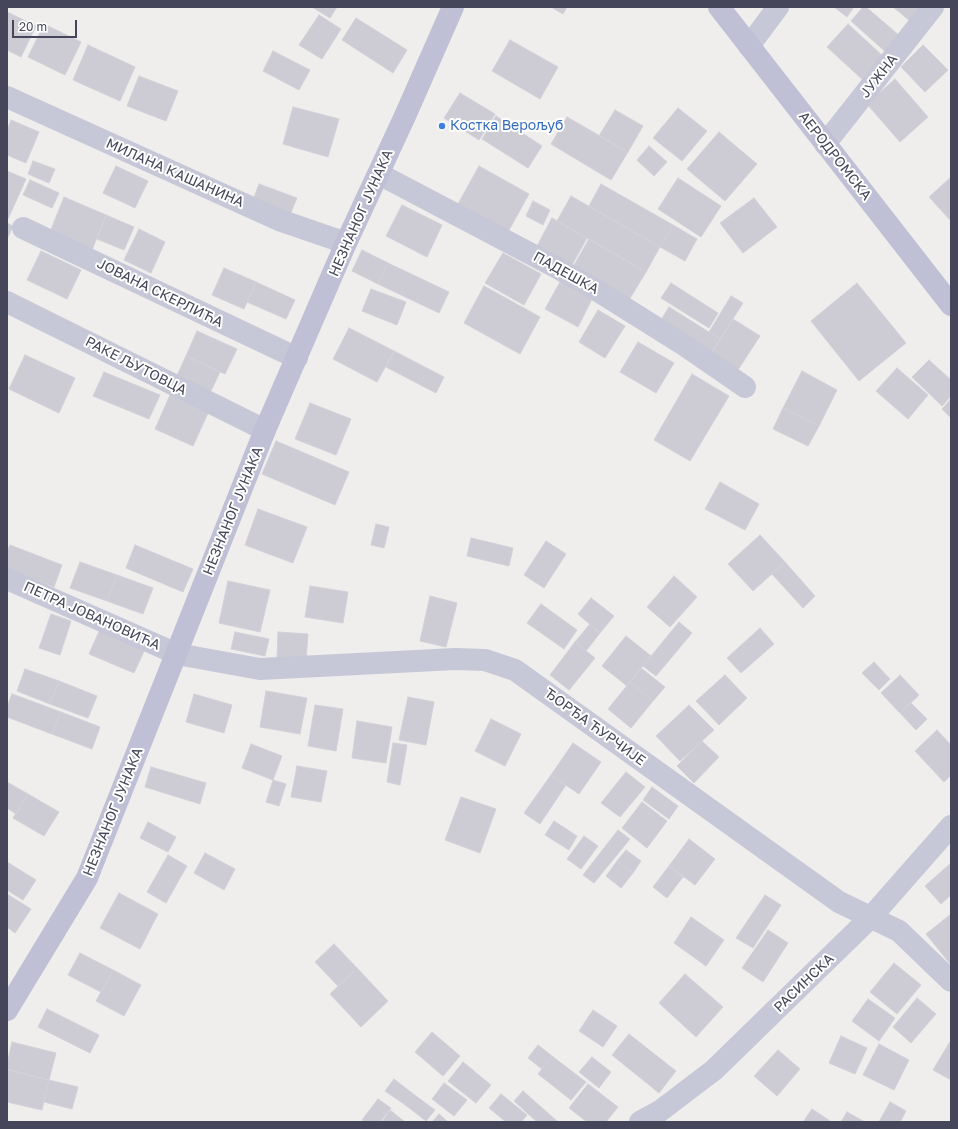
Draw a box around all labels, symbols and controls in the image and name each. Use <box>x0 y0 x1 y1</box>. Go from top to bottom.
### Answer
scale bar <box>14 12 79 38</box>
text: 20 m <box>19 19 47 34</box>
street label: ЈУЖНА <box>857 51 901 101</box>
street label: АЕРОДРОМСКА <box>795 108 875 204</box>
place label: Костка Верољуб <box>450 118 563 134</box>
marker: Костка Верољуб <box>437 121 447 131</box>
street label: МИЛАНА КАШАНИНА <box>103 135 247 211</box>
street label: НЕЗНАНОГ ЈУНАКА <box>325 147 397 279</box>
street label: ПАДЕШКА <box>530 248 602 298</box>
street label: ЈОВАНА СКЕРЛИЋА <box>94 255 226 331</box>
street label: РАКЕ ЉУТОВЦА <box>82 333 190 399</box>
street label: НЕЗНАНОГ ЈУНАКА <box>200 444 266 578</box>
street label: ПЕТРА ЈОВАНОВИЋА <box>21 578 163 654</box>
street label: ЂОРЂА ЋУРЧИЈЕ <box>541 685 649 769</box>
street label: НЕЗНАНОГ ЈУНАКА <box>80 745 146 879</box>
street label: РАСИНСКА <box>770 950 838 1016</box>

